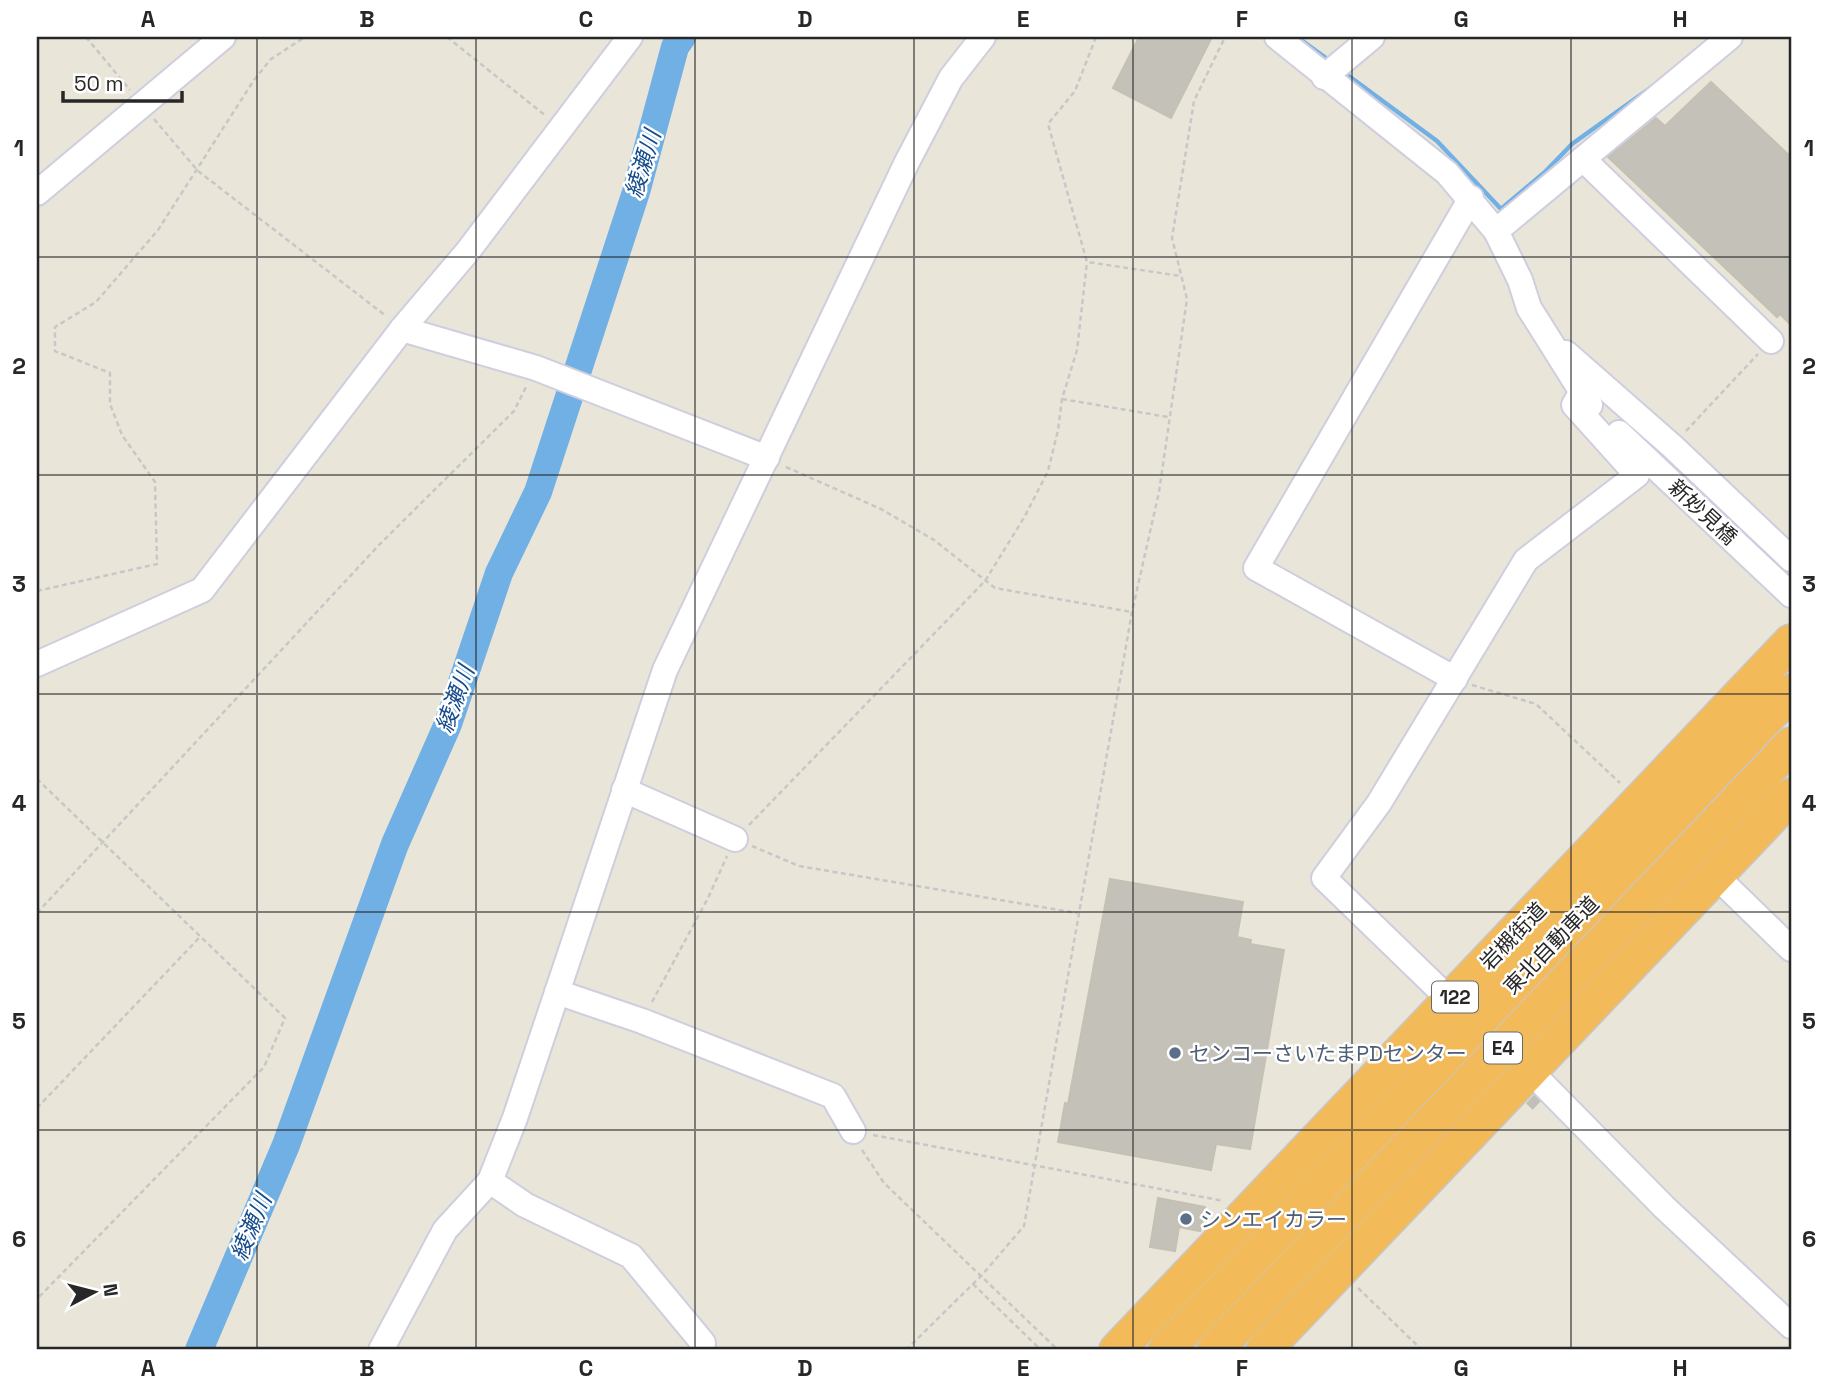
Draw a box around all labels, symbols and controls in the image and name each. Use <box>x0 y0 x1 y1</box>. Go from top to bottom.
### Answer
text: A <box>141 4 156 34</box>
text: B <box>359 4 375 34</box>
text: C <box>579 4 593 34</box>
text: D <box>797 4 813 34</box>
text: E <box>1017 4 1029 34</box>
text: F <box>1236 4 1248 34</box>
text: G <box>1453 4 1469 34</box>
text: H <box>1672 4 1688 34</box>
scale bar <box>63 60 182 104</box>
text: 50 m <box>74 70 124 97</box>
water label: 綾瀬川 <box>619 124 668 201</box>
text: 1 <box>14 133 24 163</box>
text: 1 <box>1804 133 1814 163</box>
text: 2 <box>12 351 26 381</box>
text: 2 <box>1802 351 1816 381</box>
street label: 新妙見橋 <box>1663 473 1743 551</box>
text: 3 <box>12 569 26 599</box>
text: 3 <box>1802 569 1816 599</box>
water label: 綾瀬川 <box>429 659 482 737</box>
text: 4 <box>12 788 27 818</box>
text: 4 <box>1802 788 1817 818</box>
street label: 東北自動車道 <box>1498 890 1604 1000</box>
street label: 岩槻街道 <box>1474 896 1552 976</box>
road number: 122 <box>1432 981 1478 1012</box>
text: 5 <box>12 1006 26 1036</box>
text: 5 <box>1802 1006 1816 1036</box>
road number: E4 <box>1484 1032 1522 1064</box>
place label: センコーさいたまPDセンター <box>1189 1040 1467 1067</box>
marker: センコーさいたまPDセンター <box>1167 1045 1183 1061</box>
water label: 綾瀬川 <box>224 1187 279 1265</box>
place label: シンエイカラー <box>1200 1206 1347 1233</box>
marker: シンエイカラー <box>1178 1211 1194 1227</box>
text: 6 <box>12 1224 26 1254</box>
text: 6 <box>1802 1224 1816 1254</box>
north arrow <box>60 1258 130 1328</box>
text: N <box>97 1282 124 1298</box>
text: A <box>141 1353 156 1383</box>
text: B <box>359 1353 375 1383</box>
text: C <box>579 1353 593 1383</box>
text: D <box>797 1353 813 1383</box>
text: E <box>1017 1353 1029 1383</box>
text: F <box>1236 1353 1248 1383</box>
text: G <box>1453 1353 1469 1383</box>
text: H <box>1672 1353 1688 1383</box>

